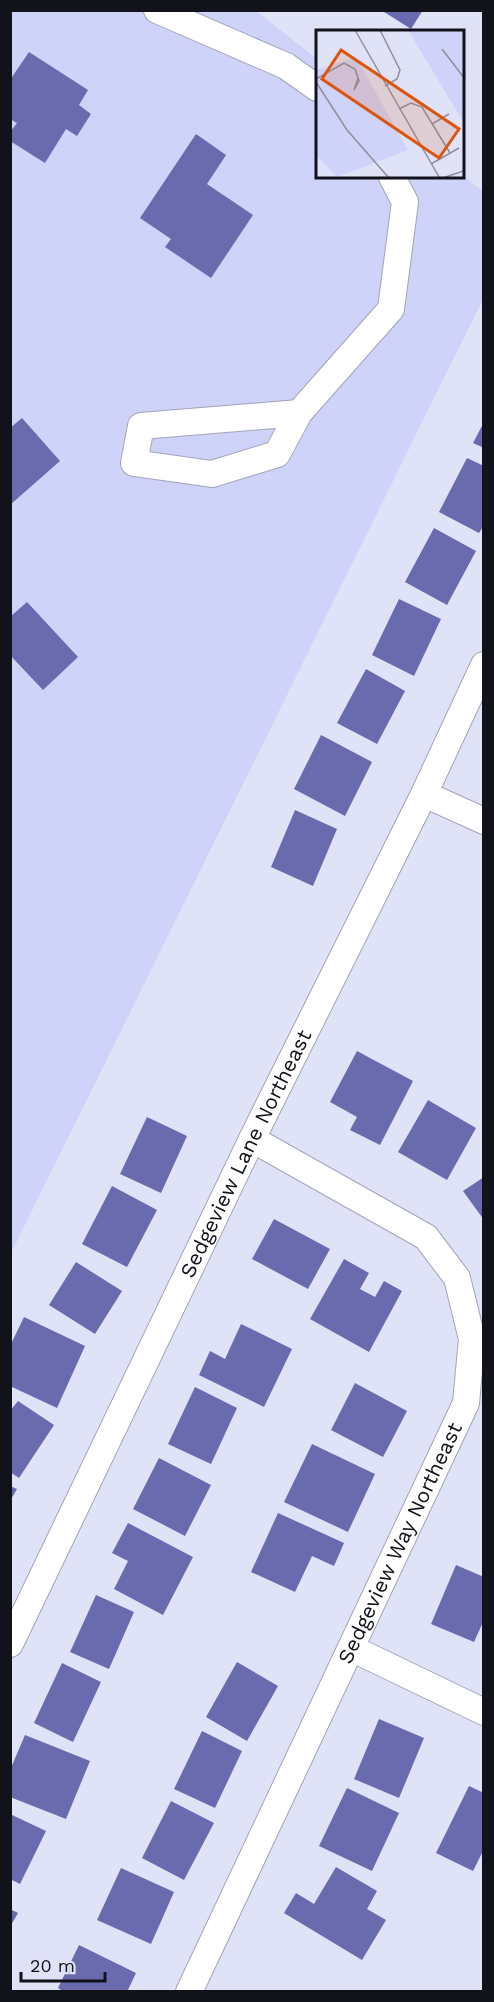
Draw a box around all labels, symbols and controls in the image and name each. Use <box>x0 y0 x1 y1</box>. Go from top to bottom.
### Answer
inset map <box>316 30 464 178</box>
street label: Sedgeview Lane Northeast <box>174 1025 317 1282</box>
street label: Sedgeview Way Northeast <box>332 1418 467 1668</box>
scale bar <box>21 1945 105 1983</box>
text: 20 m <box>30 1955 75 1976</box>

